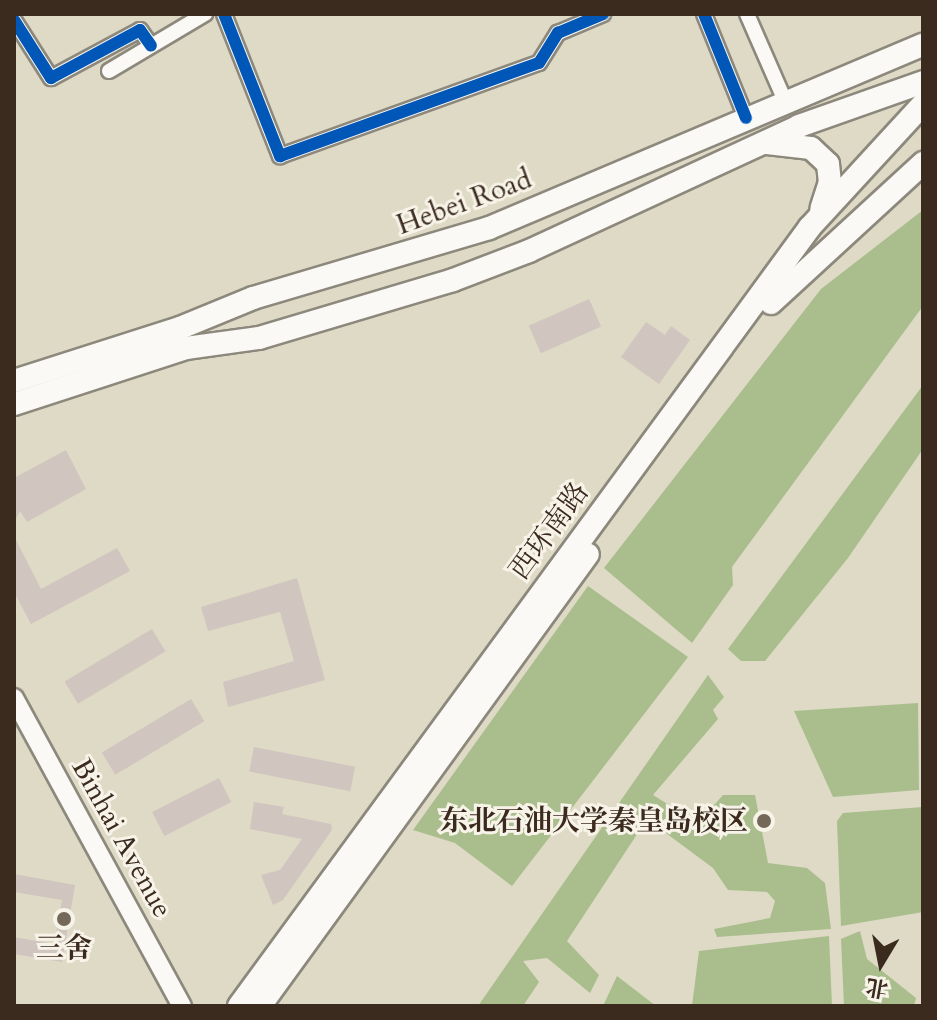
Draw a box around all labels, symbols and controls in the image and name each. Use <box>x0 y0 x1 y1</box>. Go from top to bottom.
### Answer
street label: Hebei Road <box>392 162 536 242</box>
street label: 西环南路 <box>502 476 596 586</box>
street label: Binhai Avenue <box>65 753 179 923</box>
place label: 东北石油大学秦皇岛校区 <box>440 804 748 838</box>
marker: 东北石油大学秦皇岛校区 <box>755 812 773 830</box>
marker: 三舍 <box>55 910 73 928</box>
north arrow <box>841 924 921 1004</box>
place label: 三舍 <box>36 931 92 965</box>
text: 北 <box>863 971 890 1004</box>

